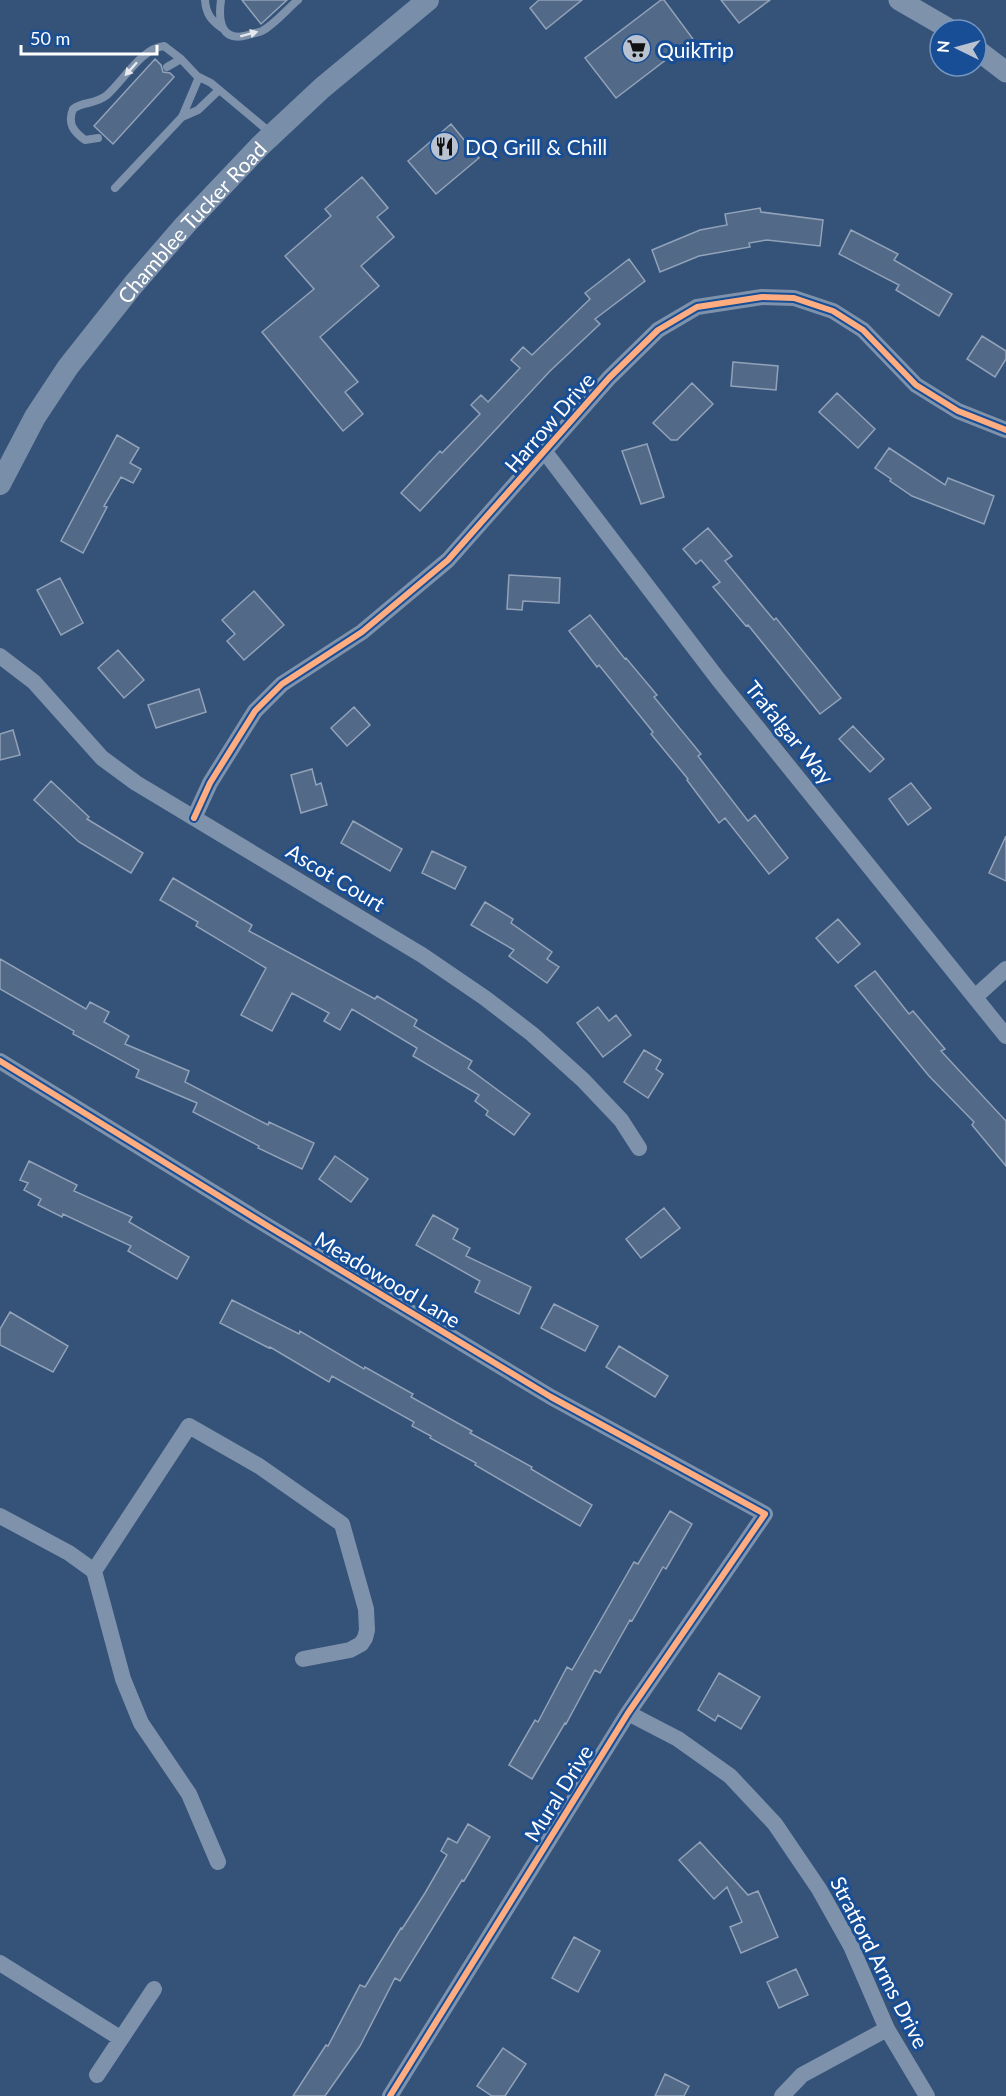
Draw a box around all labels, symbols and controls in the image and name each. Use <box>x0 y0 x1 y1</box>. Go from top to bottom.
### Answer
scale bar <box>21 18 158 56</box>
north arrow <box>928 18 988 78</box>
text: 50 m <box>30 27 70 49</box>
one-way arrow <box>240 29 258 39</box>
supermarket icon: QuikTrip <box>620 33 652 65</box>
place label: QuikTrip <box>657 37 734 62</box>
text: N <box>933 40 953 54</box>
one-way arrow <box>125 61 138 76</box>
restaurant icon: DQ Grill & Chill <box>428 130 460 162</box>
place label: DQ Grill & Chill <box>465 134 607 159</box>
street label: Chamblee Tucker Road <box>111 136 271 308</box>
street label: Harrow Drive <box>499 367 599 477</box>
street label: Trafalgar Way <box>741 675 839 789</box>
street label: Ascot Court <box>282 838 390 916</box>
street label: Meadowood Lane <box>311 1226 465 1332</box>
street label: Mural Drive <box>518 1740 598 1846</box>
street label: Stratford Arms Drive <box>826 1872 934 2052</box>

